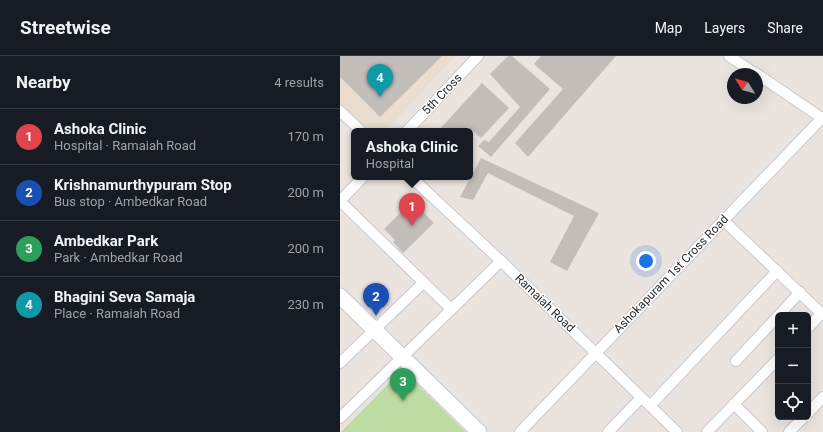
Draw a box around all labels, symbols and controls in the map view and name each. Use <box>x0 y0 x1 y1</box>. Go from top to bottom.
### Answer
text: Streetwise <box>20 16 111 39</box>
text: Map <box>655 20 682 36</box>
text: Layers <box>704 20 745 36</box>
text: Share <box>767 20 803 36</box>
pin: 4 <box>367 64 393 97</box>
north arrow <box>727 68 763 104</box>
street label: 5th Cross <box>419 71 465 117</box>
text: Nearby <box>16 72 71 92</box>
text: 4 results <box>274 75 324 90</box>
text: Ashoka Clinic <box>54 120 146 138</box>
popup <box>351 128 473 180</box>
text: 1 <box>25 129 33 144</box>
text: 170 m <box>287 129 324 144</box>
text: Hospital · Ramaiah Road <box>54 138 196 153</box>
text: Ashoka Clinic <box>366 138 458 156</box>
text: Hospital <box>366 156 414 171</box>
text: Krishnamurthypuram Stop <box>54 176 232 194</box>
text: 2 <box>25 185 33 200</box>
text: 200 m <box>287 185 324 200</box>
pin: 1 <box>399 193 425 226</box>
text: Bus stop · Ambedkar Road <box>54 194 207 209</box>
street label: Ashokapuram 1st Cross Road <box>611 212 731 336</box>
text: Ambedkar Park <box>54 232 158 250</box>
text: 3 <box>25 241 33 256</box>
text: 200 m <box>287 241 324 256</box>
text: Park · Ambedkar Road <box>54 250 183 265</box>
your location <box>636 251 656 271</box>
street label: Ramaiah Road <box>512 271 578 335</box>
pin: 2 <box>363 283 389 316</box>
text: Bhagini Seva Samaja <box>54 288 195 306</box>
text: 4 <box>25 297 33 312</box>
text: 230 m <box>287 297 324 312</box>
text: Place · Ramaiah Road <box>54 306 180 321</box>
map controls <box>775 312 811 420</box>
button: + <box>775 312 811 348</box>
button: − <box>775 348 811 384</box>
pin: 3 <box>390 368 416 401</box>
button: locate <box>775 384 811 420</box>

